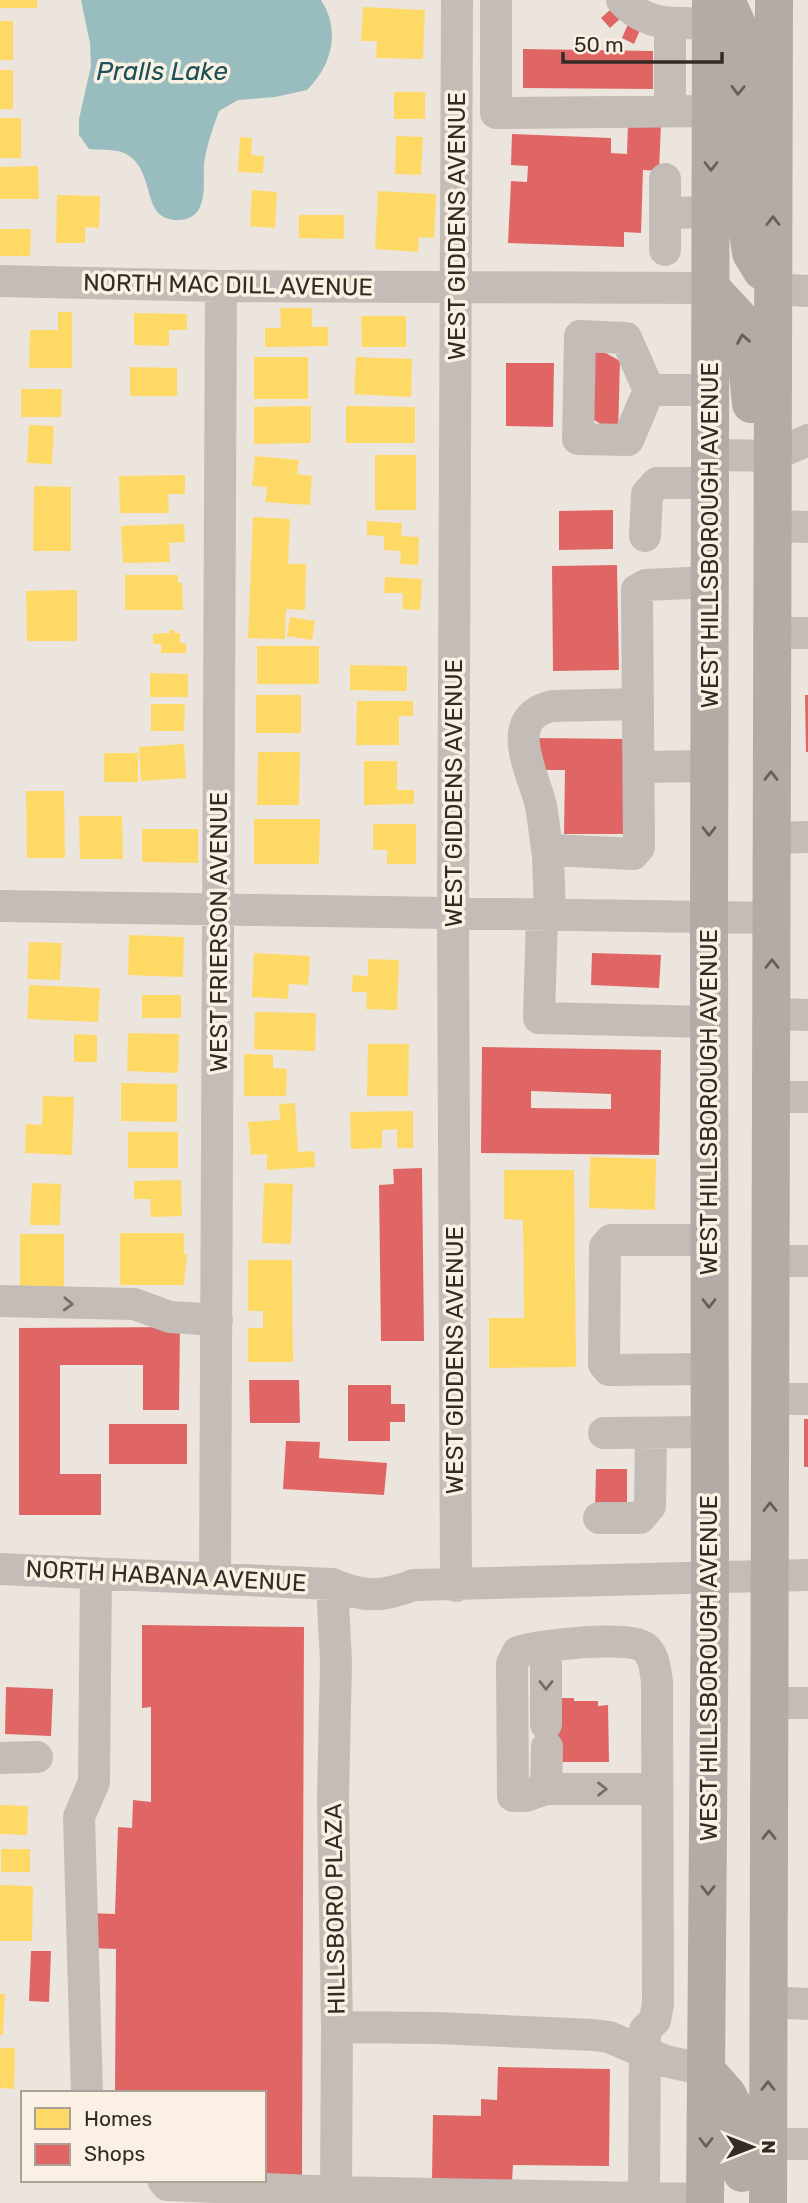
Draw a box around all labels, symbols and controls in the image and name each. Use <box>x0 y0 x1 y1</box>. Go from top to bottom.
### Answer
scale bar <box>563 21 722 65</box>
text: 50 m <box>574 32 624 57</box>
water label: Pralls Lake <box>96 56 228 87</box>
one-way arrow <box>730 85 746 96</box>
street label: WEST GIDDENS AVENUE <box>443 92 471 360</box>
one-way arrow <box>703 161 719 172</box>
one-way arrow <box>765 215 781 226</box>
street label: NORTH MAC DILL AVENUE <box>83 268 373 302</box>
one-way arrow <box>736 333 751 345</box>
street label: WEST HILLSBOROUGH AVENUE <box>696 362 724 708</box>
street label: WEST GIDDENS AVENUE <box>440 659 468 927</box>
one-way arrow <box>763 771 779 781</box>
street label: WEST FRIERSON AVENUE <box>205 792 233 1072</box>
one-way arrow <box>701 827 717 837</box>
street label: WEST HILLSBOROUGH AVENUE <box>695 929 723 1275</box>
one-way arrow <box>764 958 780 969</box>
street label: WEST GIDDENS AVENUE <box>441 1226 469 1494</box>
one-way arrow <box>63 1296 74 1311</box>
one-way arrow <box>701 1298 717 1309</box>
street label: WEST HILLSBOROUGH AVENUE <box>695 1495 723 1841</box>
one-way arrow <box>762 1501 778 1512</box>
street label: NORTH HABANA AVENUE <box>25 1555 307 1597</box>
one-way arrow <box>538 1681 554 1691</box>
one-way arrow <box>597 1781 608 1797</box>
street label: HILLSBORO PLAZA <box>319 1803 351 2015</box>
one-way arrow <box>761 1830 777 1840</box>
one-way arrow <box>700 1885 716 1896</box>
one-way arrow <box>760 2080 776 2091</box>
legend <box>21 2091 266 2182</box>
text: Homes <box>84 2106 152 2131</box>
north arrow <box>717 2112 787 2182</box>
one-way arrow <box>698 2137 714 2148</box>
text: N <box>757 2140 780 2154</box>
text: Shops <box>84 2141 145 2166</box>

